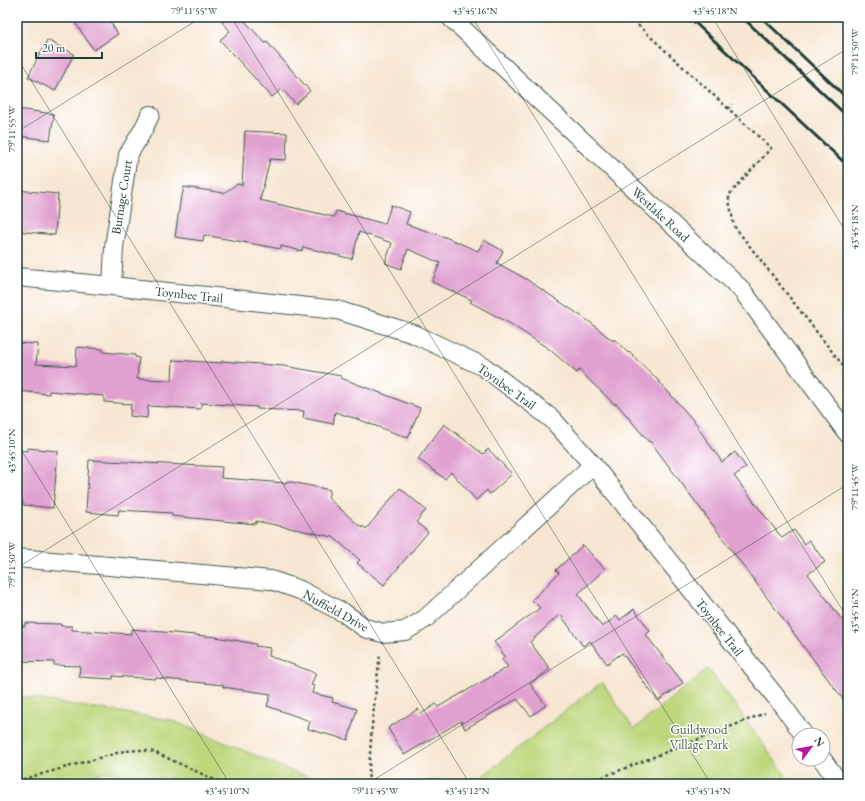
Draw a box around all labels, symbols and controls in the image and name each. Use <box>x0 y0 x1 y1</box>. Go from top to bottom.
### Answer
text: 79°11'55"W <box>171 4 218 17</box>
text: 43°45'16"N <box>453 4 498 17</box>
text: 43°45'18"N <box>693 4 738 17</box>
text: 79°11'50"W <box>848 28 861 75</box>
scale bar <box>36 34 102 60</box>
text: 20 m <box>42 40 66 56</box>
text: 79°11'55"W <box>5 105 18 152</box>
street label: Burnage Court <box>107 159 136 236</box>
street label: Westlake Road <box>628 183 694 246</box>
text: 43°45'18"N <box>848 204 861 249</box>
street label: Toynbee Trail <box>154 282 224 307</box>
street label: Toynbee Trail <box>474 359 539 413</box>
text: 43°45'10"N <box>5 428 18 473</box>
text: 79°11'45"W <box>848 463 861 510</box>
text: 79°11'50"W <box>5 541 18 588</box>
street label: Nuffield Drive <box>300 585 372 635</box>
text: 43°45'16"N <box>848 588 861 633</box>
street label: Toynbee Trail <box>692 595 747 660</box>
park label: Guildwood Village Park <box>670 721 729 753</box>
north arrow <box>791 727 831 767</box>
text: N <box>811 734 828 749</box>
text: 43°45'10"N <box>205 784 250 797</box>
text: 79°11'45"W <box>352 784 399 797</box>
text: 43°45'12"N <box>445 784 490 797</box>
text: 43°45'14"N <box>686 784 731 797</box>

